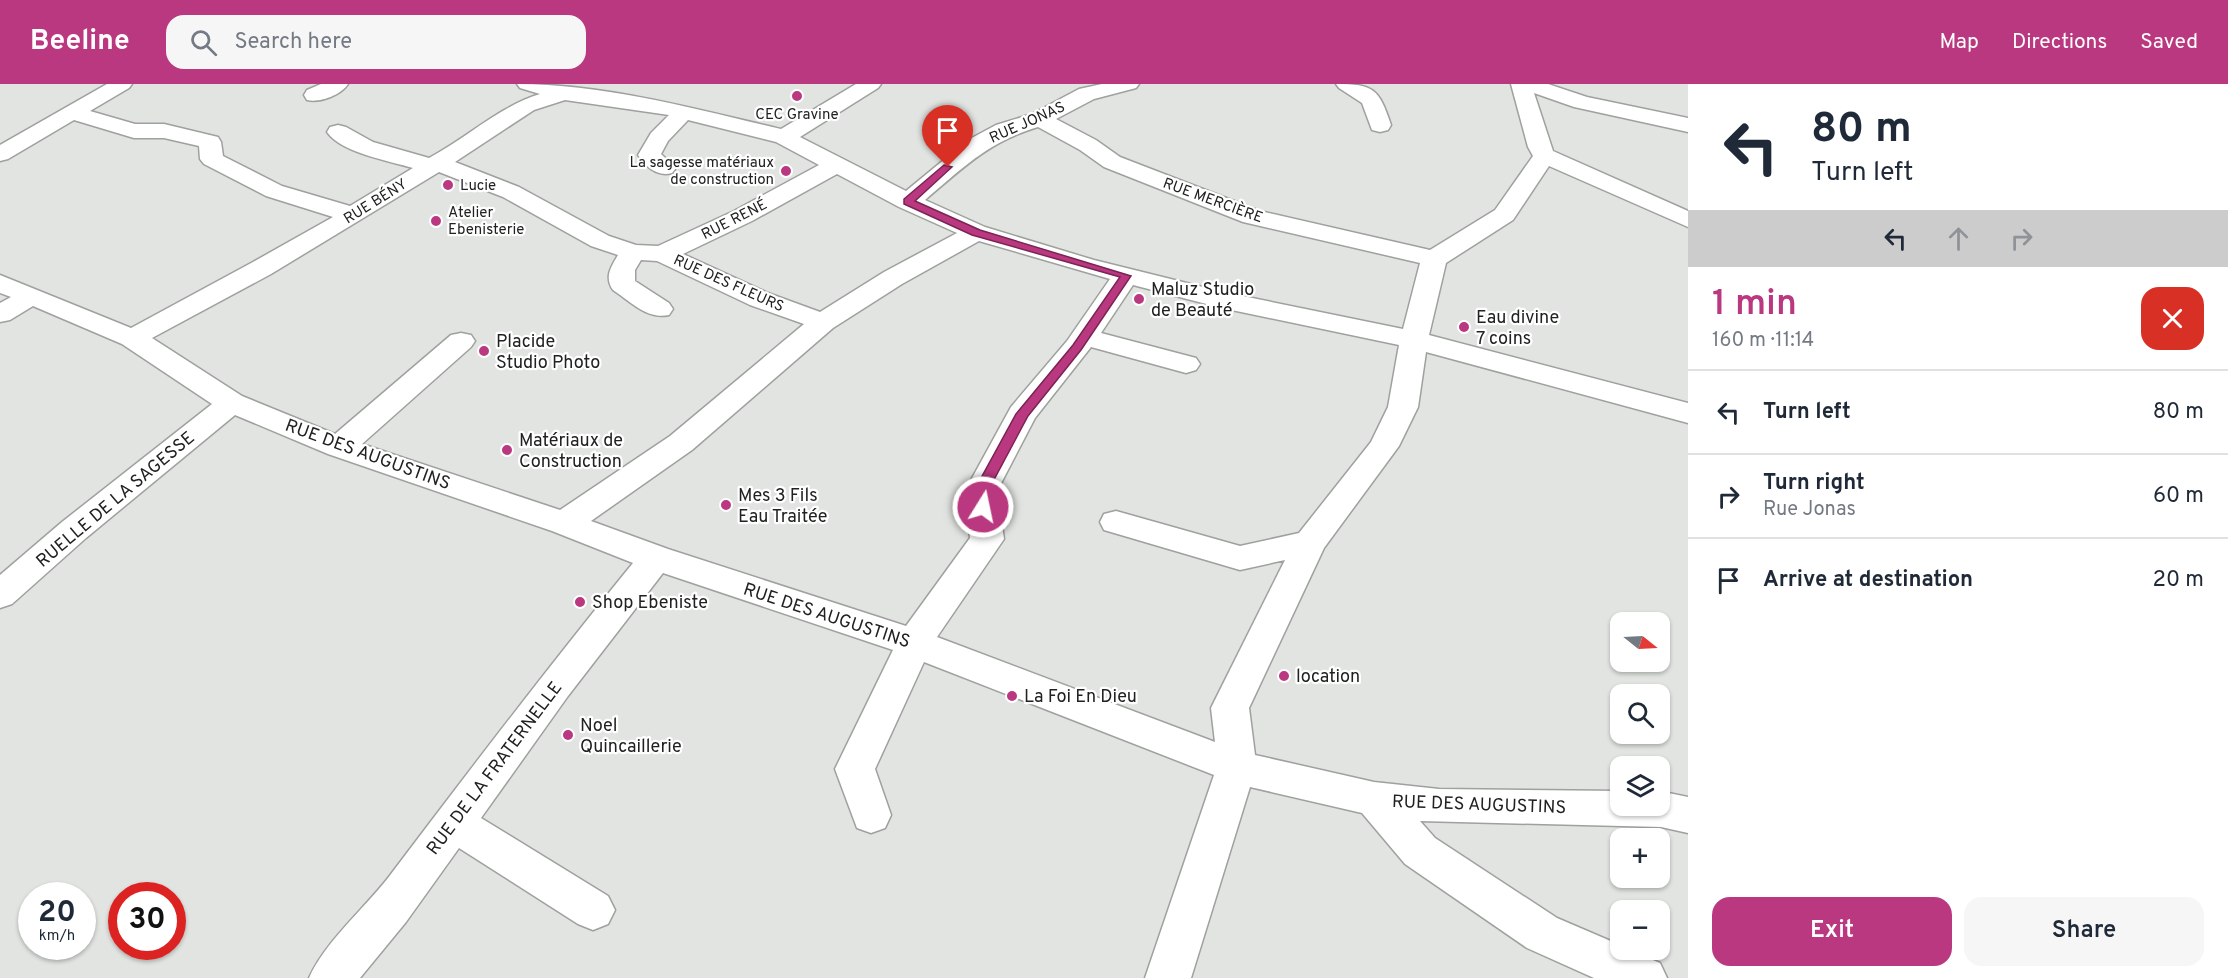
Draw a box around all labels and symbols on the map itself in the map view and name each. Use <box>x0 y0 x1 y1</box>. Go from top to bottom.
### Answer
marker: CEC Gravine <box>790 89 804 103</box>
street label: RUE JONAS <box>987 98 1068 149</box>
pin <box>922 105 973 167</box>
place label: CEC Gravine <box>755 106 839 125</box>
place label: La sagesse matériaux de construction <box>630 154 774 190</box>
marker: La sagesse matériaux de construction <box>779 164 793 178</box>
street label: RUE BÉNY <box>340 174 411 229</box>
street label: RUE MERCIÈRE <box>1160 174 1265 228</box>
place label: Lucie <box>460 177 496 196</box>
marker: Lucie <box>441 178 455 192</box>
street label: RUE RENÉ <box>698 195 771 245</box>
place label: Atelier Ebenisterie <box>448 204 524 240</box>
marker: Atelier Ebenisterie <box>429 214 443 228</box>
street label: RUE DES FLEURS <box>670 251 787 317</box>
place label: Maluz Studio de Beauté <box>1151 279 1254 323</box>
marker: Maluz Studio de Beauté <box>1132 292 1146 306</box>
place label: Eau divine 7 coins <box>1476 307 1559 351</box>
marker: Eau divine 7 coins <box>1457 320 1471 334</box>
place label: Placide Studio Photo <box>496 331 600 375</box>
marker: Placide Studio Photo <box>477 344 491 358</box>
street label: RUE DES AUGUSTINS <box>282 415 453 496</box>
street label: RUELLE DE LA SAGESSE <box>32 427 200 573</box>
place label: Matériaux de Construction <box>519 430 623 474</box>
marker: Matériaux de Construction <box>500 443 514 457</box>
position arrow <box>951 475 1015 539</box>
place label: Mes 3 Fils Eau Traitée <box>738 485 827 529</box>
marker: Mes 3 Fils Eau Traitée <box>719 498 733 512</box>
street label: RUE DES AUGUSTINS <box>740 579 913 654</box>
place label: Shop Ebeniste <box>592 592 708 615</box>
marker: Shop Ebeniste <box>573 595 587 609</box>
north arrow <box>1610 612 1670 672</box>
place label: location <box>1296 666 1360 689</box>
marker: location <box>1277 669 1291 683</box>
street label: RUE DE LA FRATERNELLE <box>422 677 568 860</box>
place label: La Foi En Dieu <box>1024 686 1137 709</box>
marker: La Foi En Dieu <box>1005 689 1019 703</box>
place label: Noel Quincaillerie <box>580 715 682 759</box>
marker: Noel Quincaillerie <box>561 728 575 742</box>
street label: RUE DES AUGUSTINS <box>1391 791 1566 820</box>
speed limit sign: 30 <box>108 882 186 960</box>

